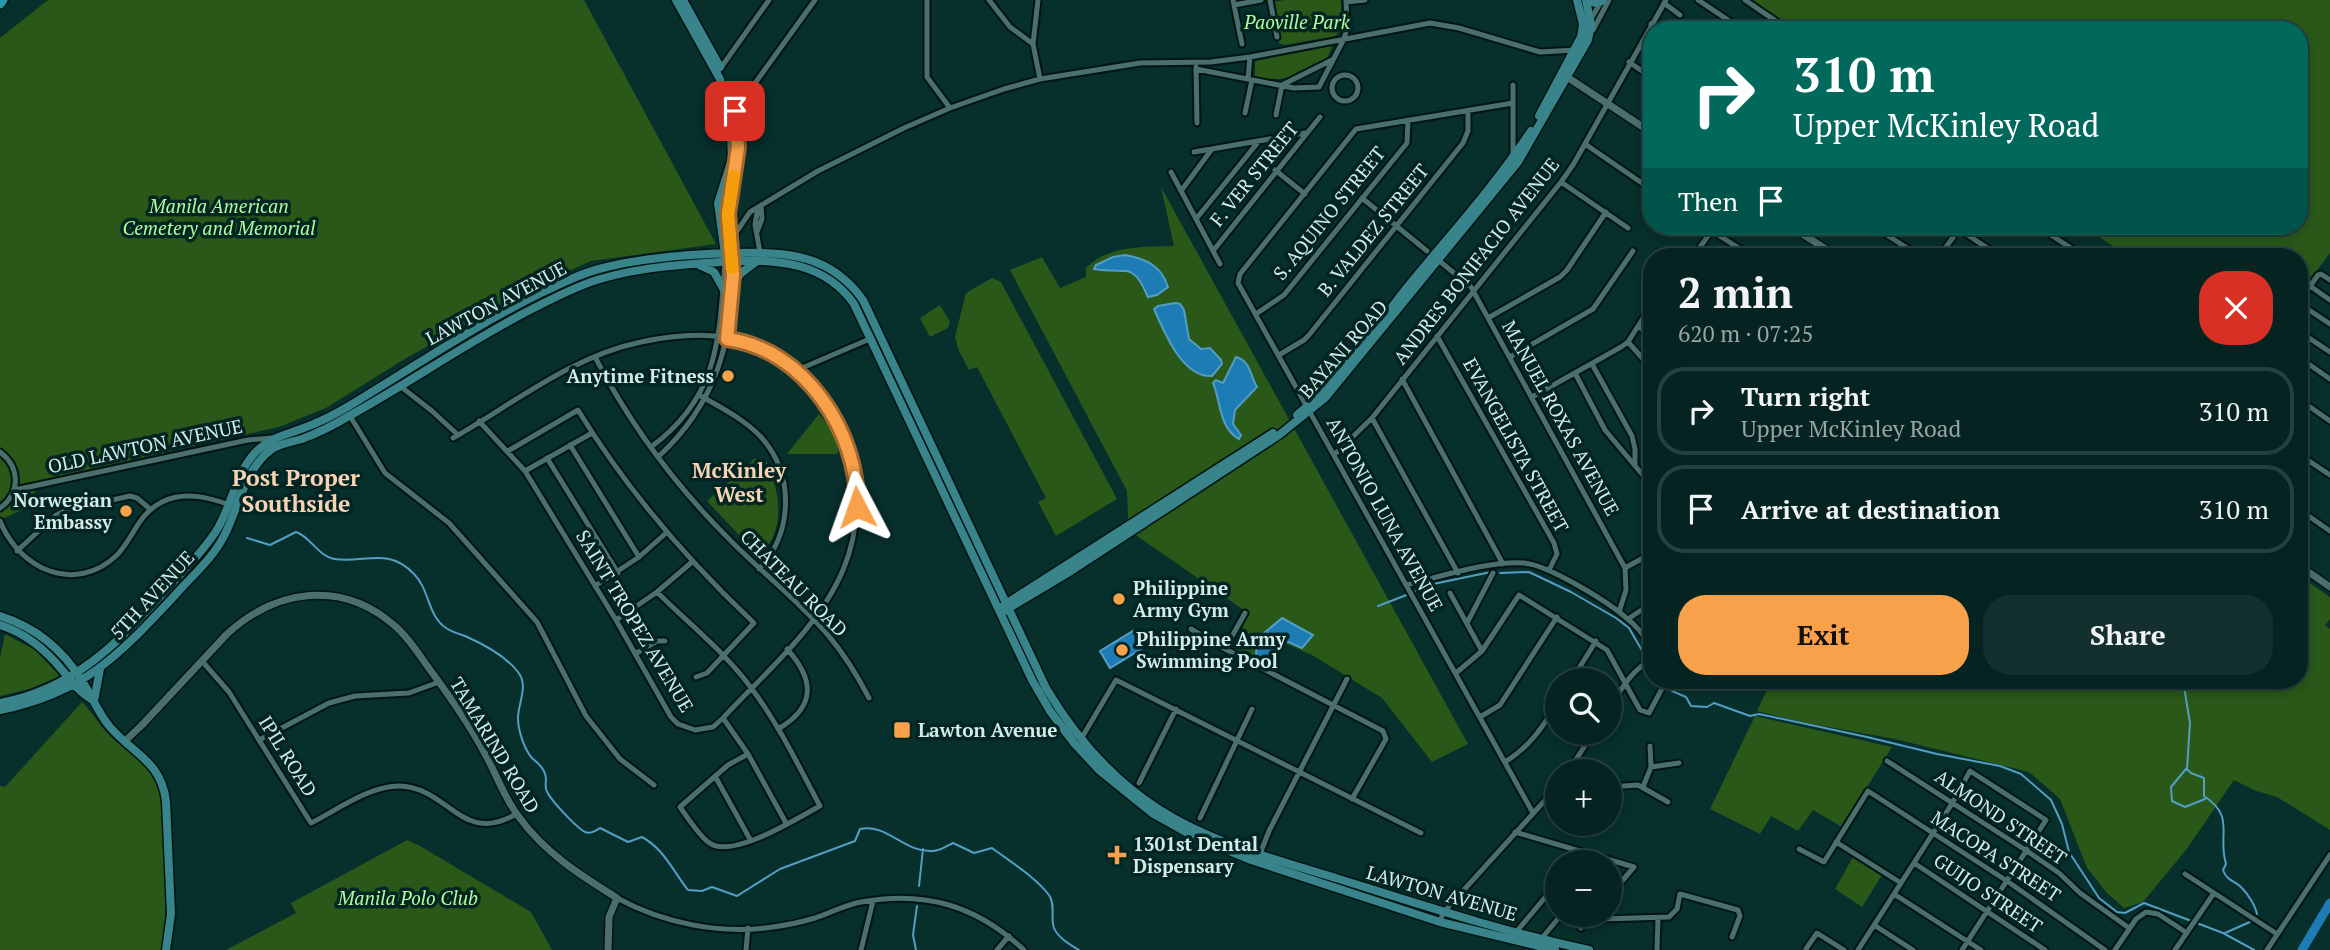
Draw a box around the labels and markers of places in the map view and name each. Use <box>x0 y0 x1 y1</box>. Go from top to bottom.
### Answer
pin <box>705 81 765 141</box>
place label: Anytime Fitness <box>566 363 714 388</box>
marker: Anytime Fitness <box>720 368 736 384</box>
place label: Norwegian Embassy <box>13 487 113 534</box>
marker: Norwegian Embassy <box>118 503 134 519</box>
place label: Philippine Army Gym <box>1133 575 1229 622</box>
marker: Philippine Army Gym <box>1111 591 1127 607</box>
place label: Philippine Army Swimming Pool <box>1136 626 1287 673</box>
marker: Philippine Army Swimming Pool <box>1114 642 1130 658</box>
place label: Lawton Avenue <box>918 717 1058 742</box>
marker: Lawton Avenue <box>892 720 912 740</box>
place label: 1301st Dental Dispensary <box>1133 831 1258 878</box>
marker: 1301st Dental Dispensary <box>1107 845 1127 865</box>

